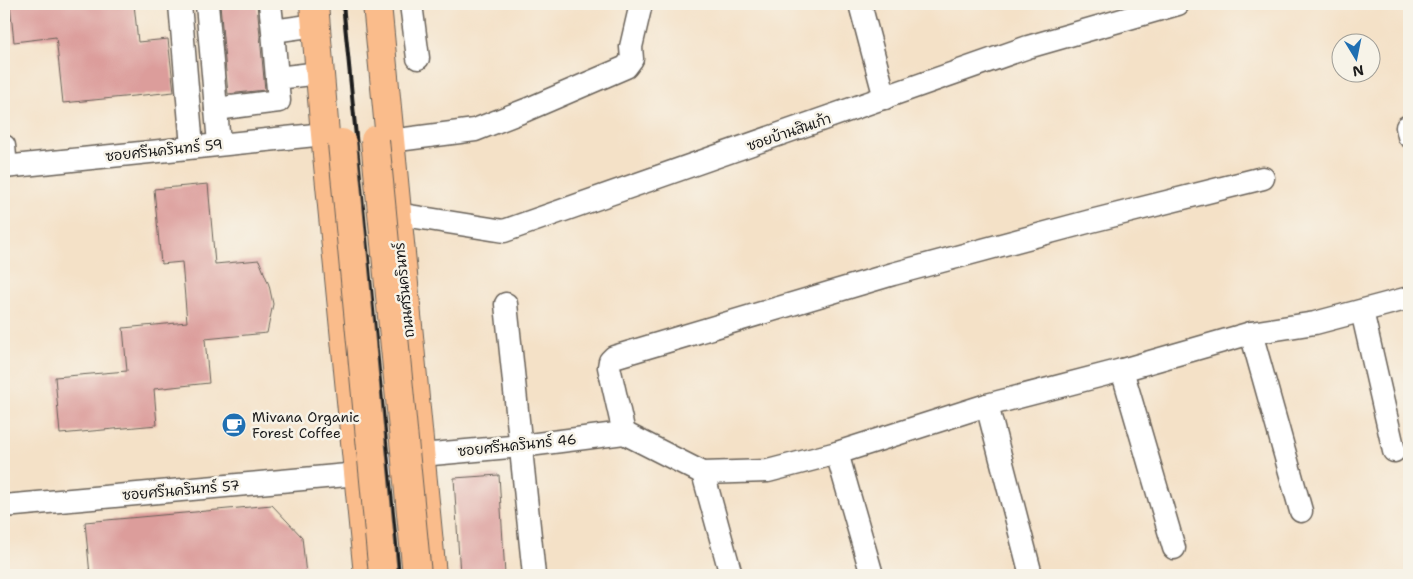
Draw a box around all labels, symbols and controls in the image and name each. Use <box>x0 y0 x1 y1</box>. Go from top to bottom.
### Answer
north arrow <box>1330 32 1380 82</box>
text: N <box>1351 61 1365 81</box>
street label: ซอยบ้านสินเก้า <box>745 109 833 155</box>
street label: ซอยศรีนครินทร์ 59 <box>104 135 224 165</box>
street label: ถนนศรีนครินทร์ <box>390 241 418 339</box>
place label: Mivana Organic Forest Coffee <box>252 408 360 442</box>
cafe icon: Mivana Organic Forest Coffee <box>221 412 247 438</box>
street label: ซอยศรีนครินทร์ 46 <box>457 430 577 460</box>
street label: ซอยศรีนครินทร์ 57 <box>122 476 240 504</box>

